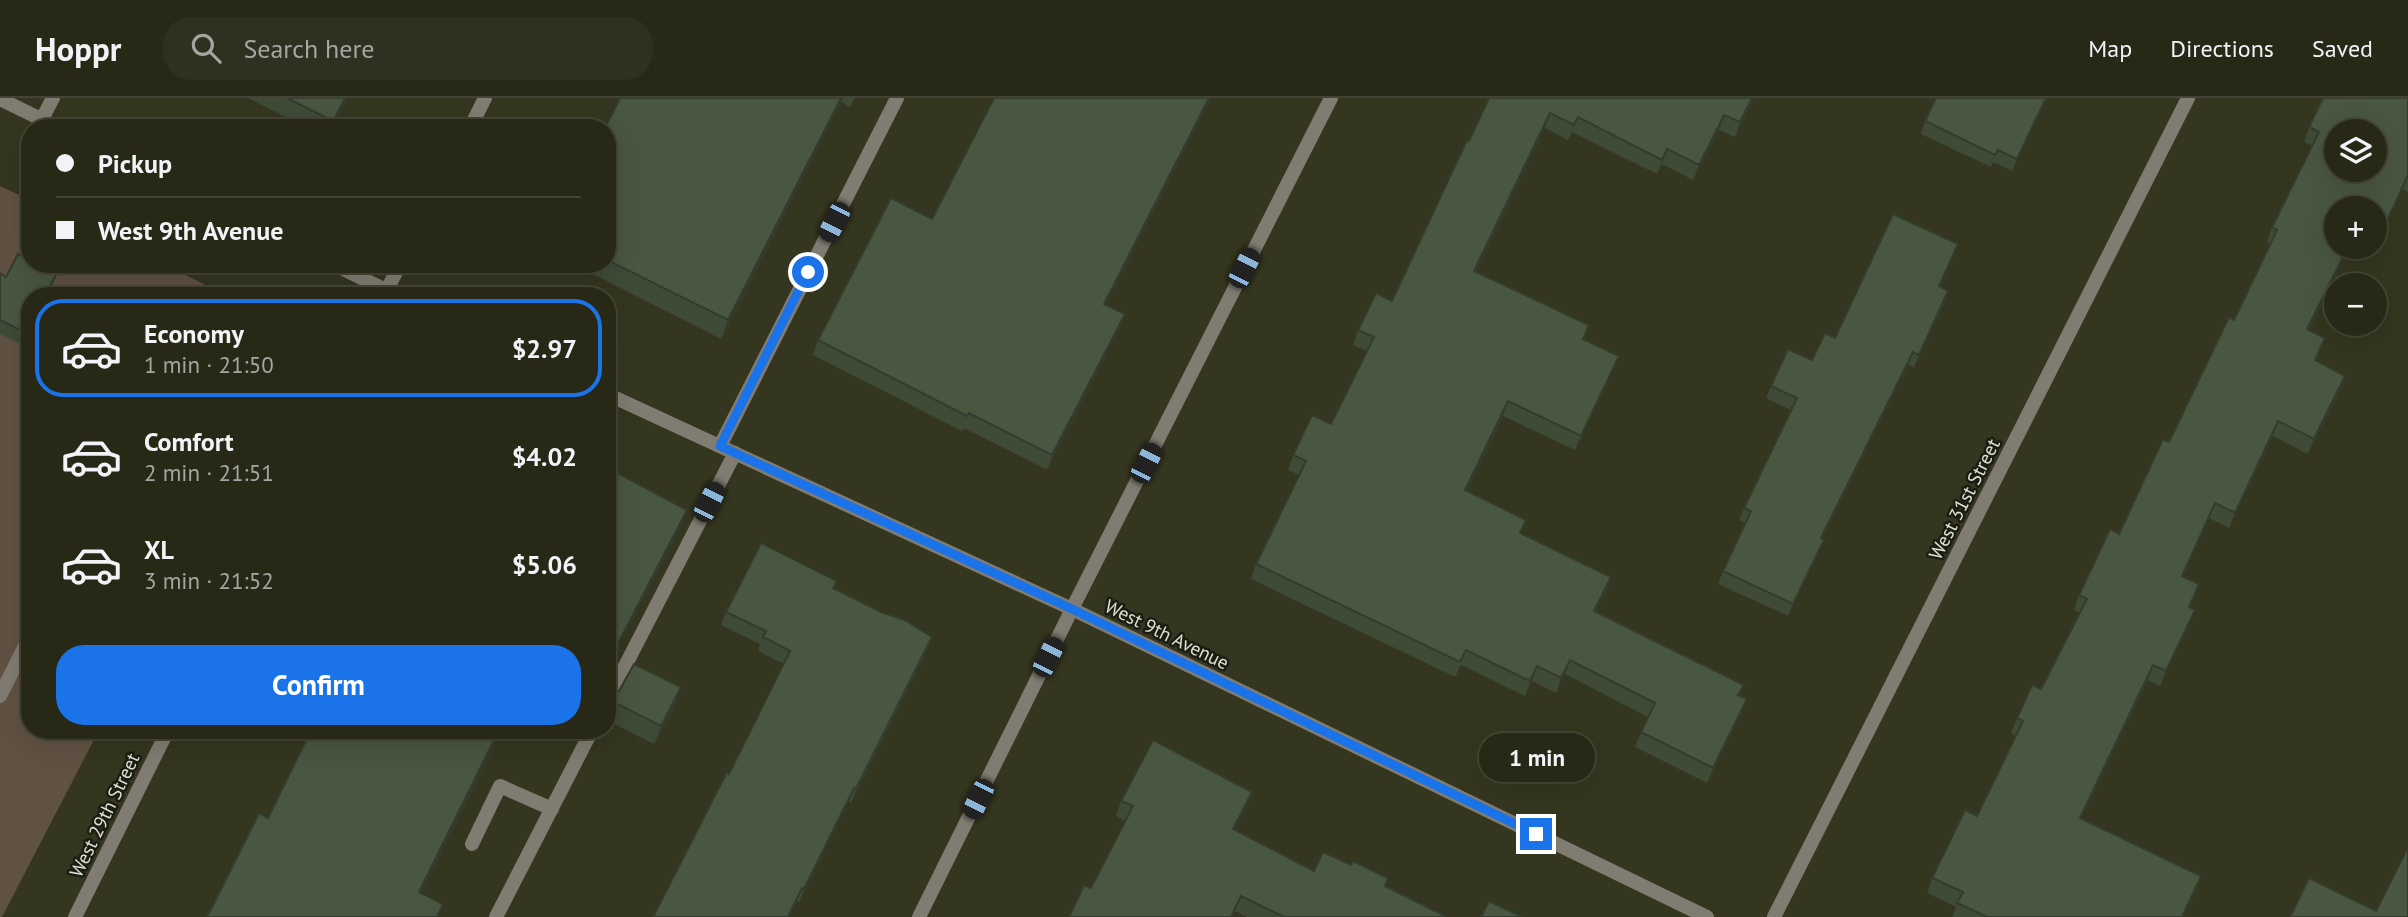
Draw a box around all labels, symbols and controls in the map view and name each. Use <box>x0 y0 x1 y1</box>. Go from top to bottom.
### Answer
search box <box>163 17 653 80</box>
text: Hoppr <box>35 27 121 70</box>
icon: search <box>187 29 225 67</box>
text: Search here <box>243 32 375 65</box>
text: Map <box>2088 33 2132 64</box>
text: Directions <box>2170 33 2274 64</box>
text: Saved <box>2312 33 2373 64</box>
map controls <box>2324 119 2387 336</box>
button: layers <box>2324 119 2387 182</box>
text: Pickup <box>98 147 172 180</box>
button: + <box>2324 196 2387 259</box>
car <box>816 199 853 245</box>
text: West 9th Avenue <box>98 214 283 247</box>
car <box>1226 245 1263 291</box>
route start <box>792 256 824 288</box>
button: − <box>2324 273 2387 336</box>
icon: car <box>60 317 123 380</box>
text: Economy <box>144 317 244 350</box>
text: $2.97 <box>512 332 577 365</box>
text: 1 min · 21:50 <box>144 350 274 379</box>
icon: car <box>60 425 123 488</box>
text: Comfort <box>144 425 234 458</box>
street label: West 31st Street <box>1923 434 2005 564</box>
text: $4.02 <box>512 440 577 473</box>
car <box>1128 440 1165 486</box>
text: 2 min · 21:51 <box>144 458 274 487</box>
car <box>691 479 728 525</box>
icon: car <box>60 533 123 596</box>
text: XL <box>144 533 174 566</box>
text: $5.06 <box>512 548 577 581</box>
text: 3 min · 21:52 <box>144 566 274 595</box>
street label: West 9th Avenue <box>1101 594 1233 674</box>
car <box>1030 634 1067 680</box>
button: Confirm <box>56 645 581 725</box>
callout: 1 min <box>1478 732 1594 782</box>
text: 1 min <box>1509 743 1565 772</box>
street label: West 29th Street <box>64 748 145 881</box>
car <box>960 776 997 822</box>
route end <box>1520 818 1552 850</box>

